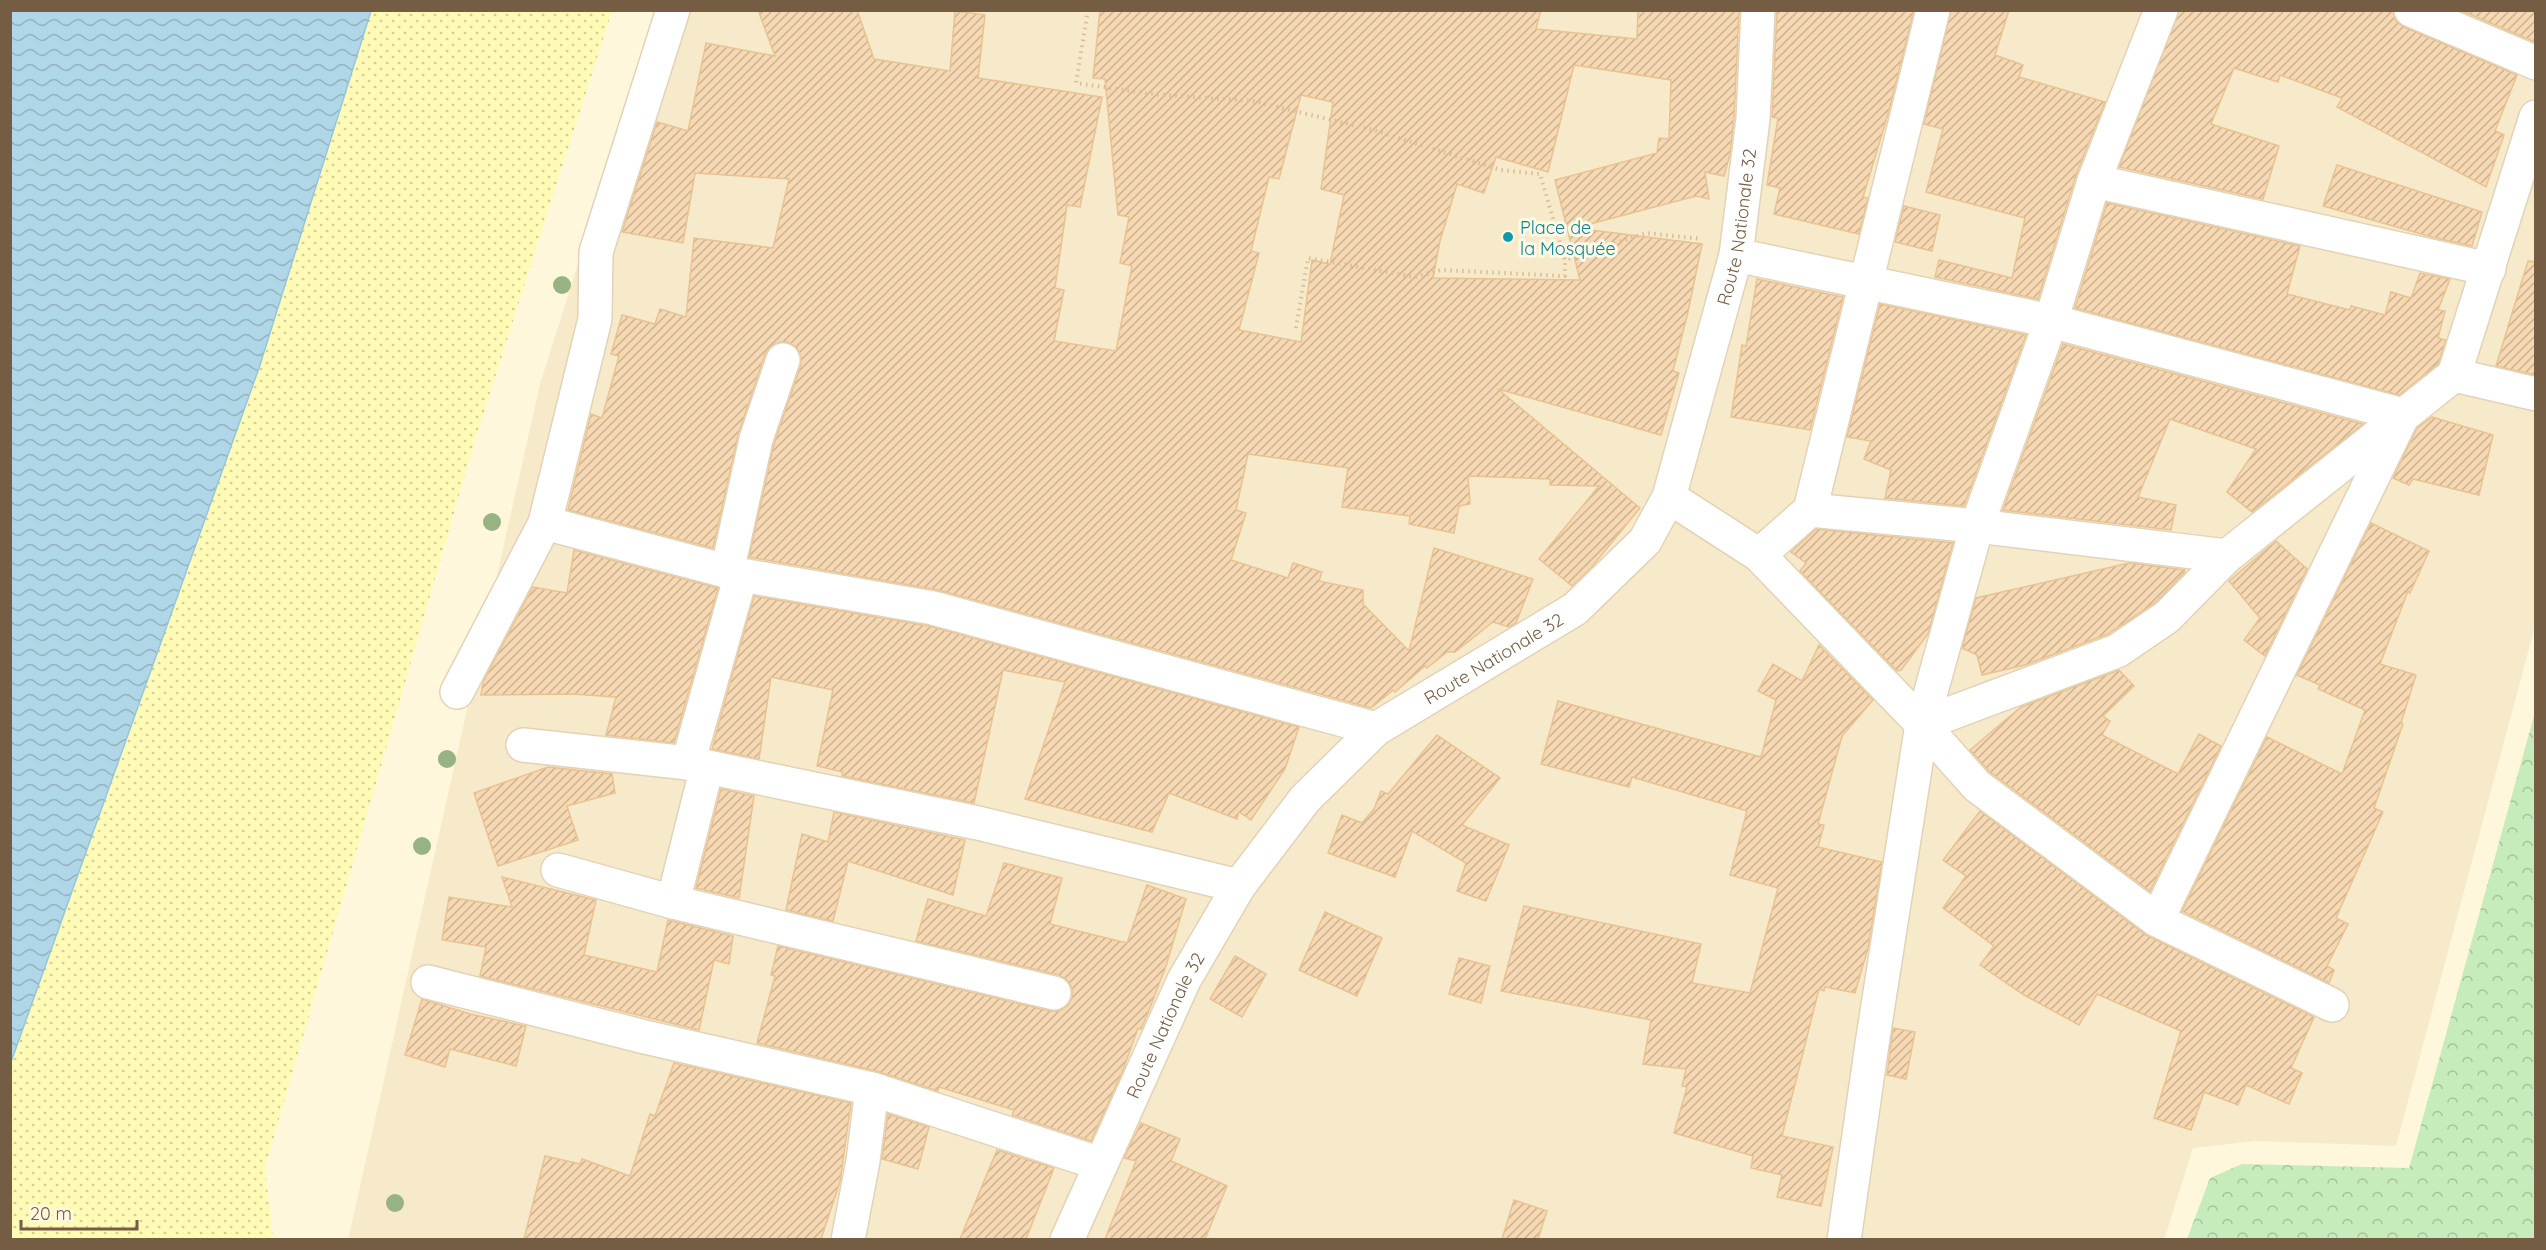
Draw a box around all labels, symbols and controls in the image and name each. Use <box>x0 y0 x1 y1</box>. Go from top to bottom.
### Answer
street label: Route Nationale 32 <box>1711 147 1761 308</box>
place label: Place de la Mosquée <box>1520 216 1616 260</box>
marker: Place de la Mosquée <box>1501 230 1515 244</box>
street label: Route Nationale 32 <box>1419 607 1567 709</box>
street label: Route Nationale 32 <box>1121 948 1209 1102</box>
scale bar <box>21 1193 136 1231</box>
text: 20 m <box>30 1202 72 1225</box>

